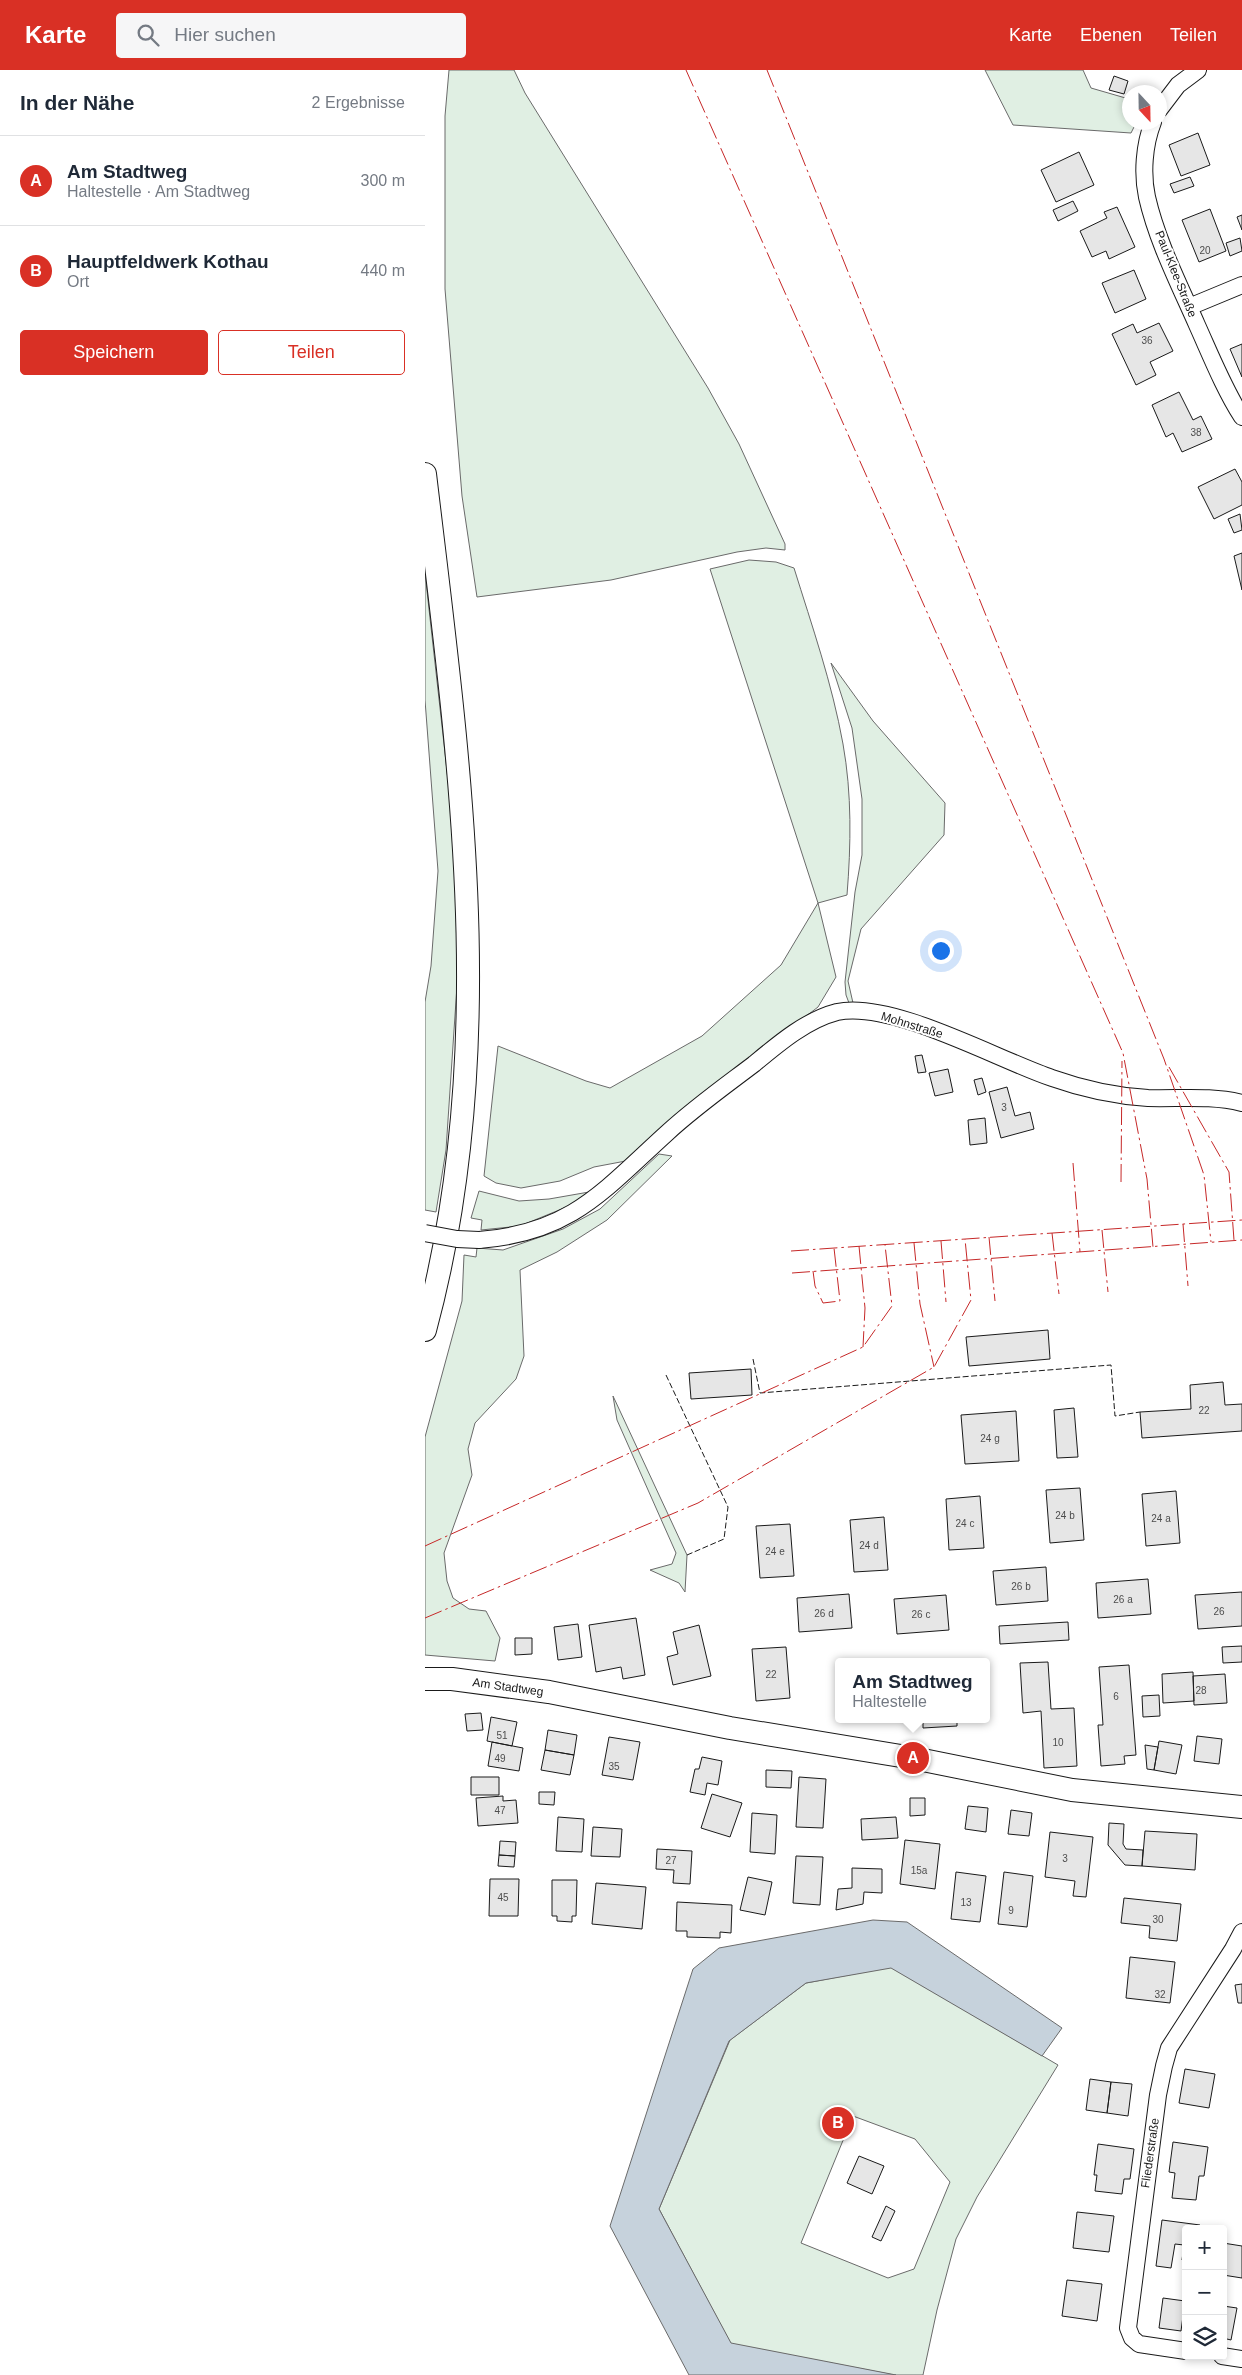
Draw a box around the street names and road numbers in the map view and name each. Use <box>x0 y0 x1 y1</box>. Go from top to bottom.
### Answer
street label: Paul-Klee-Straße <box>1152 229 1200 320</box>
street label: Mohnstraße <box>879 1009 945 1041</box>
street label: Am Stadtweg <box>472 1675 544 1699</box>
street label: Fliederstraße <box>1138 2117 1162 2189</box>

